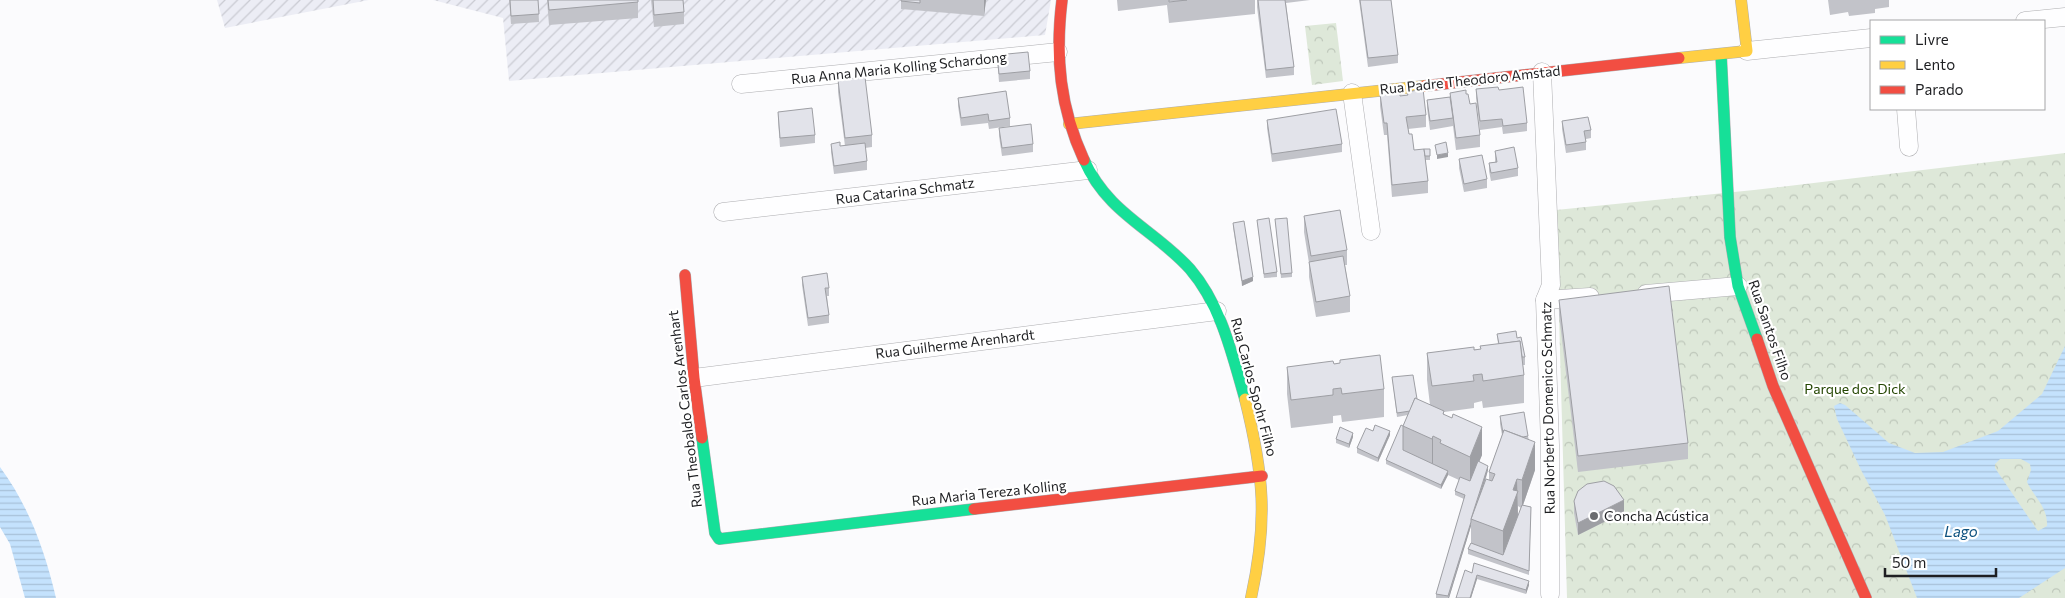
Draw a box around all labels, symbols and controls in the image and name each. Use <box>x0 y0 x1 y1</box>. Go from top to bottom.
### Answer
legend <box>1870 20 2045 110</box>
text: Livre <box>1915 30 1949 48</box>
street label: Rua Anna Maria Kolling Schardong <box>790 48 1008 87</box>
text: Lento <box>1915 55 1955 73</box>
street label: Rua Padre Theodoro Amstad <box>1379 62 1561 97</box>
text: Parado <box>1915 80 1964 98</box>
street label: Rua Catarina Schmatz <box>835 174 975 207</box>
street label: Rua Santos Filho <box>1745 277 1796 382</box>
street label: Rua Norberto Domenico Schmatz <box>1537 301 1558 515</box>
street label: Rua Theobaldo Carlos Arenhart <box>664 309 705 509</box>
street label: Rua Carlos Spohr Filho <box>1228 316 1281 458</box>
street label: Rua Guilherme Arenhardt <box>874 325 1036 362</box>
park label: Parque dos Dick <box>1804 380 1906 397</box>
street label: Rua Maria Tereza Kolling <box>911 476 1068 509</box>
place label: Concha Acústica <box>1604 507 1709 524</box>
marker: Concha Acústica <box>1588 510 1600 522</box>
water label: Lago <box>1944 522 1978 540</box>
scale bar <box>1885 546 1996 578</box>
text: 50 m <box>1892 553 1926 571</box>

